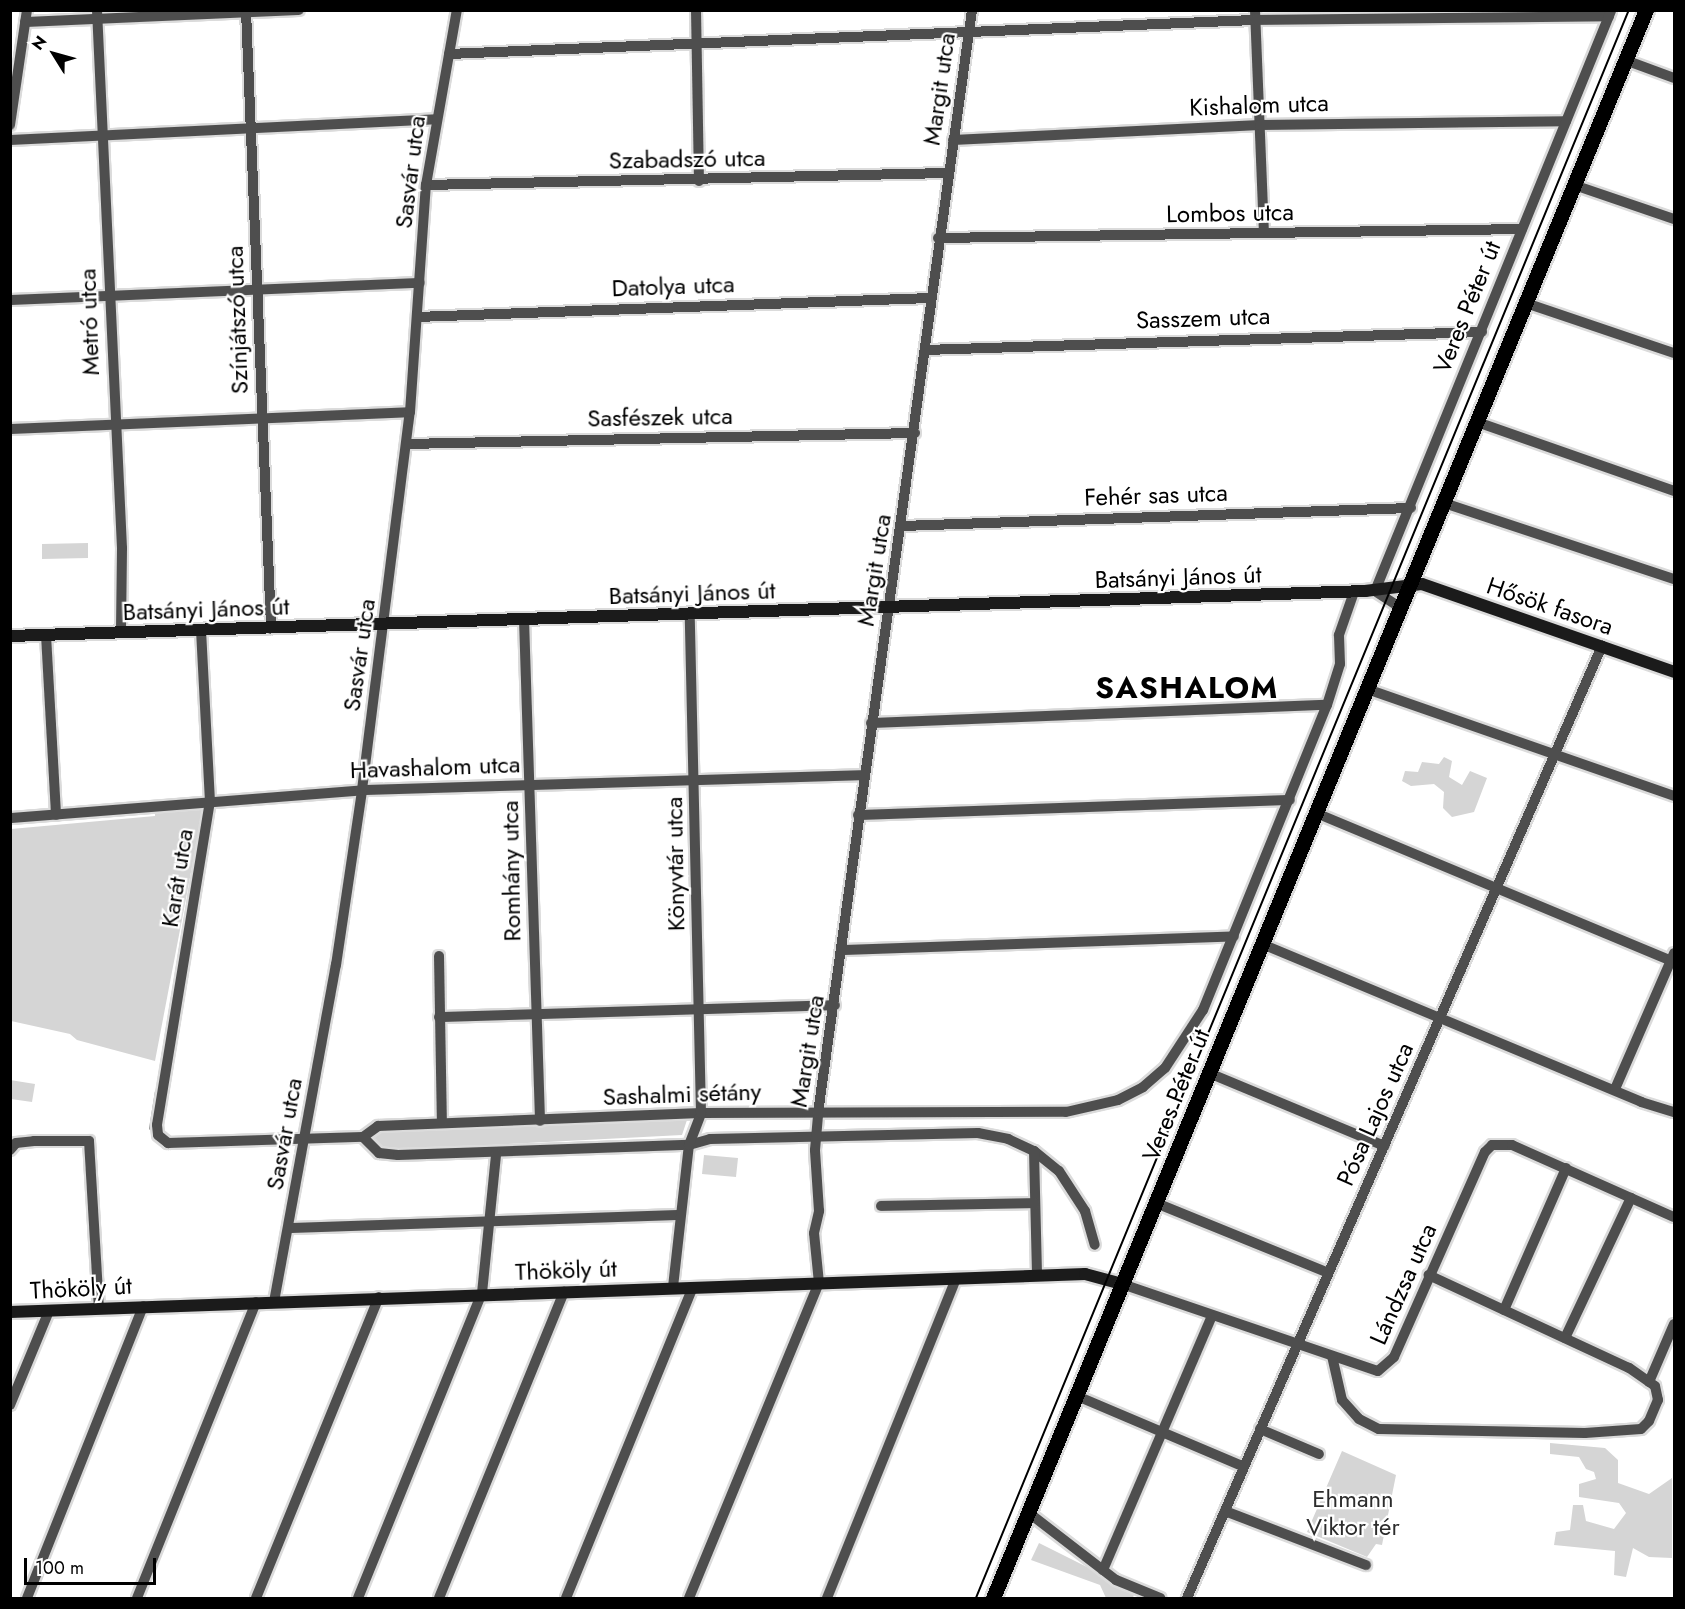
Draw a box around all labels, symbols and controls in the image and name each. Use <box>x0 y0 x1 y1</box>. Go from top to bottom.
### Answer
north arrow <box>24 24 84 84</box>
text: N <box>26 31 52 55</box>
street label: Margit utca <box>917 31 961 147</box>
street label: Kishalom utca <box>1189 88 1329 122</box>
street label: Sasvár utca <box>389 114 431 230</box>
street label: Szabadszó utca <box>608 143 766 175</box>
street label: Lombos utca <box>1166 197 1294 229</box>
street label: Veres Péter út <box>1427 237 1507 377</box>
street label: Színjátszó utca <box>220 245 254 395</box>
street label: Metró utca <box>73 268 105 376</box>
street label: Datolya utca <box>611 269 735 303</box>
street label: Sasszem utca <box>1135 301 1271 335</box>
street label: Sasfészek utca <box>587 401 733 433</box>
street label: Fehér sas utca <box>1084 478 1228 512</box>
street label: Margit utca <box>851 512 897 628</box>
street label: Batsányi János út <box>1094 560 1262 594</box>
street label: Hősök fasora <box>1483 571 1617 641</box>
street label: Batsányi János út <box>608 576 776 610</box>
street label: Batsányi János út <box>122 592 290 626</box>
street label: Sasvár utca <box>337 597 381 713</box>
district label: SASHALOM <box>1095 670 1279 706</box>
street label: Havashalom utca <box>349 750 521 784</box>
street label: Könyvtár utca <box>659 797 691 931</box>
street label: Romhány utca <box>495 800 527 942</box>
street label: Karát utca <box>155 827 199 929</box>
street label: Margit utca <box>784 993 830 1109</box>
street label: Veres Péter út <box>1136 1025 1216 1165</box>
street label: Pósa Lajos utca <box>1331 1038 1419 1190</box>
street label: Sasvár utca <box>260 1076 308 1192</box>
street label: Sashalmi sétány <box>602 1077 762 1111</box>
street label: Lándzsa utca <box>1363 1219 1443 1349</box>
street label: Thököly út <box>515 1254 617 1286</box>
street label: Thököly út <box>29 1271 133 1305</box>
park label: Ehmann Viktor tér <box>1306 1485 1400 1541</box>
scale bar <box>27 1546 159 1584</box>
text: 100 m <box>35 1555 84 1581</box>

